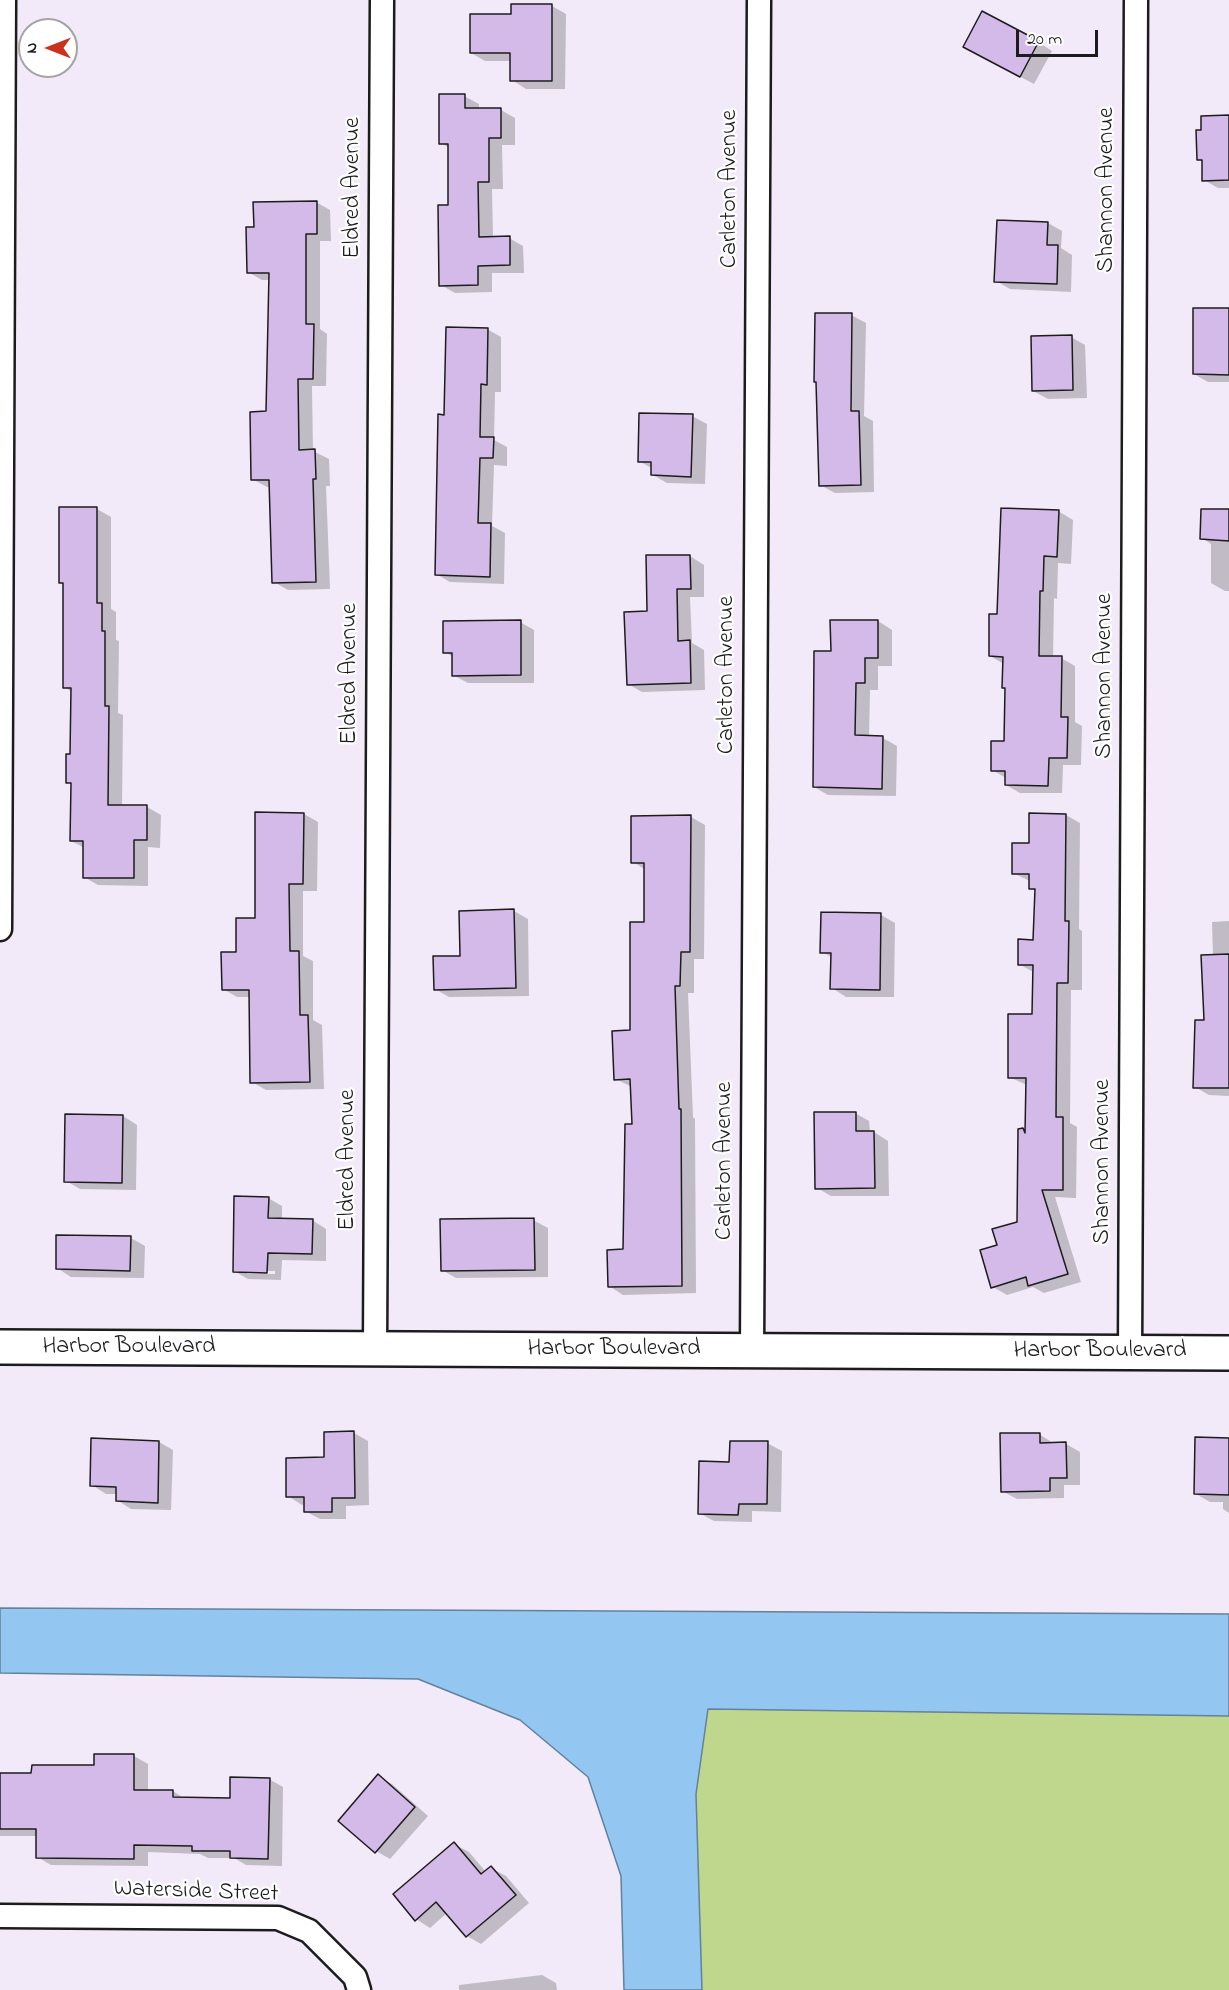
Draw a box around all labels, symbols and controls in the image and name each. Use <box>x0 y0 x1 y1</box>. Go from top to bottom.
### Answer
north arrow <box>18 18 78 78</box>
scale bar <box>1019 18 1102 56</box>
text: 20 m <box>1027 27 1062 53</box>
text: N <box>20 43 44 53</box>
street label: Shannon Avenue <box>1094 107 1122 273</box>
street label: Carleton Avenue <box>717 110 745 268</box>
street label: Eldred Avenue <box>340 117 368 259</box>
street label: Shannon Avenue <box>1092 593 1120 759</box>
street label: Carleton Avenue <box>714 596 742 754</box>
street label: Eldred Avenue <box>337 603 365 745</box>
street label: Shannon Avenue <box>1090 1079 1118 1245</box>
street label: Carleton Avenue <box>712 1082 740 1240</box>
street label: Eldred Avenue <box>335 1089 363 1231</box>
street label: Harbor Boulevard <box>42 1334 216 1362</box>
street label: Harbor Boulevard <box>527 1336 701 1364</box>
street label: Harbor Boulevard <box>1013 1338 1187 1366</box>
street label: Waterside Street <box>113 1876 279 1910</box>

